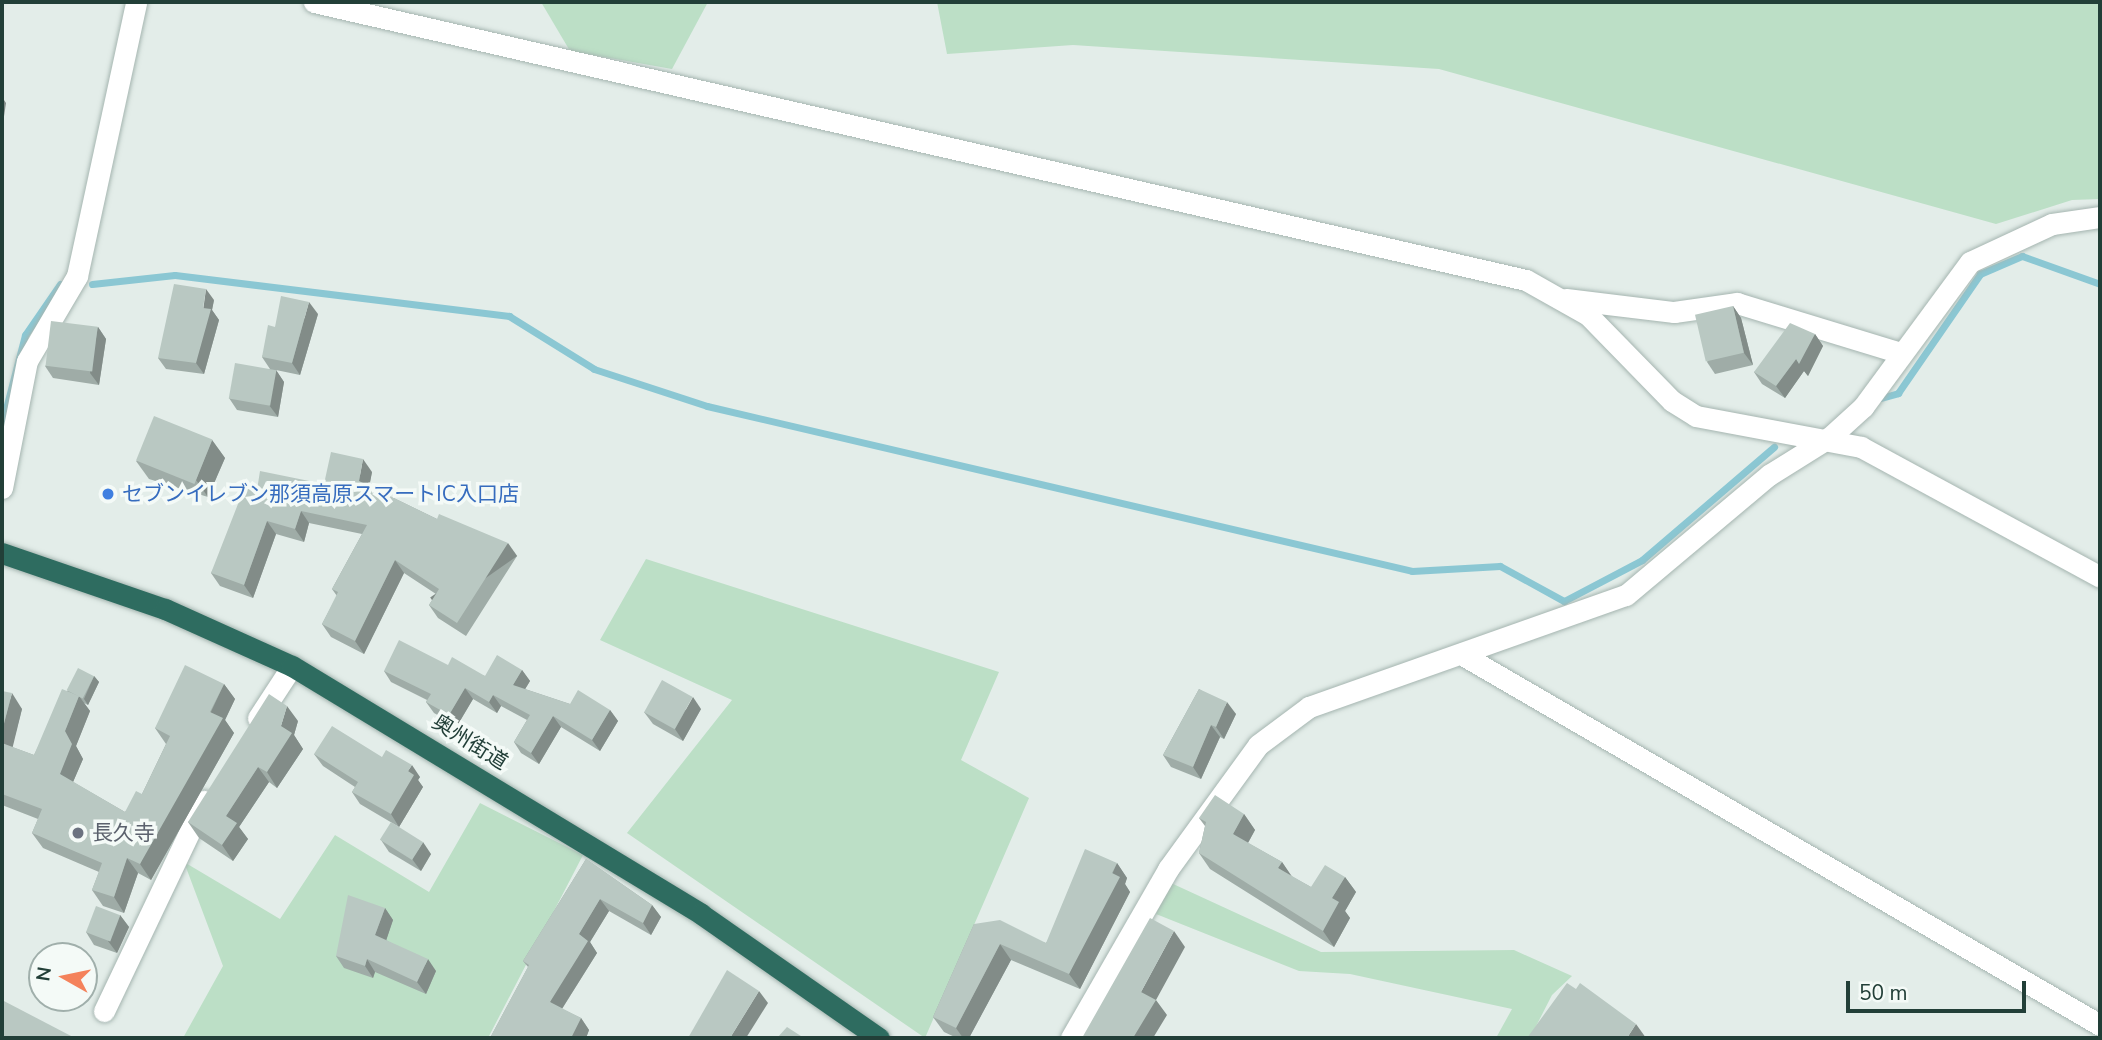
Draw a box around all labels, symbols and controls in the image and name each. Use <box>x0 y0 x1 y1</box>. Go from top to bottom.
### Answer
place label: セブンイレブン那須高原スマートIC入口店 <box>122 481 520 507</box>
marker: セブンイレブン那須高原スマートIC入口店 <box>100 486 116 502</box>
street label: 奥州街道 <box>428 709 512 775</box>
place label: 長久寺 <box>92 820 155 846</box>
marker: 長久寺 <box>70 825 86 841</box>
north arrow <box>28 942 98 1012</box>
text: N <box>30 965 58 983</box>
scale bar <box>1850 967 2030 1011</box>
text: 50 m <box>1859 979 1908 1007</box>

